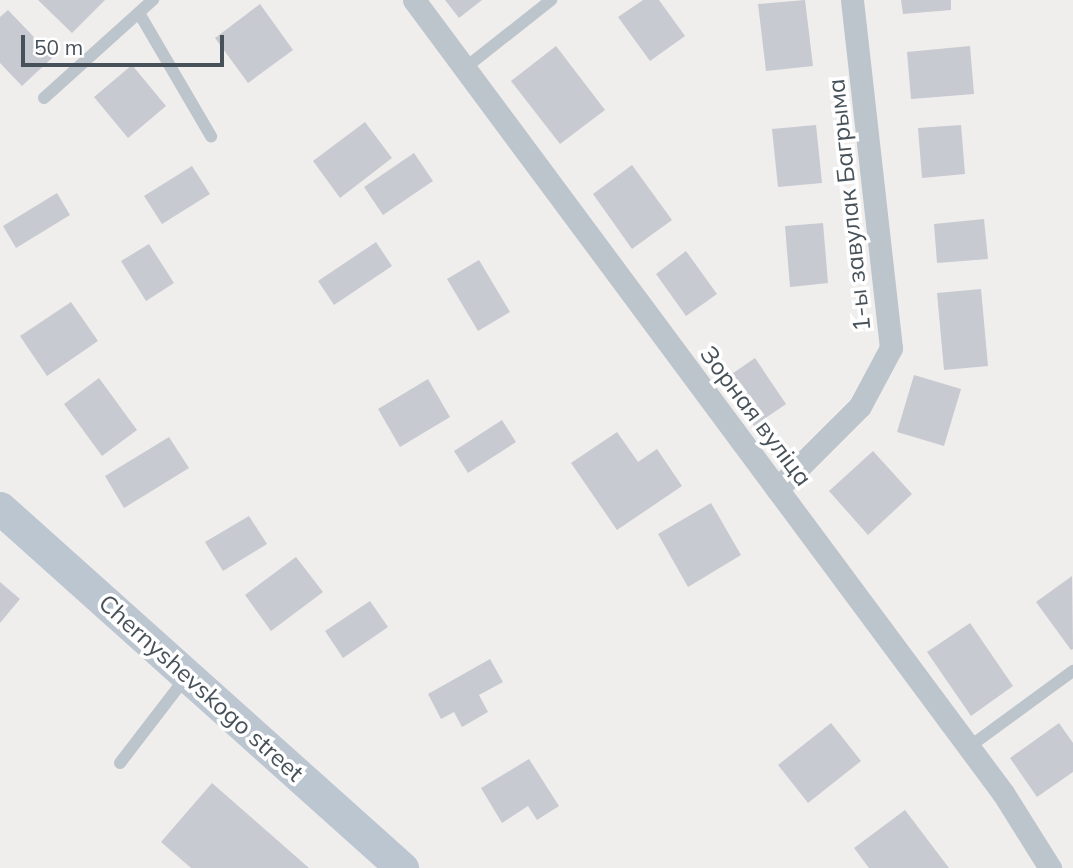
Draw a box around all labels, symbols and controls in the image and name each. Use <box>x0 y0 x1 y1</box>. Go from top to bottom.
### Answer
scale bar <box>24 21 228 65</box>
text: 50 m <box>34 34 83 60</box>
street label: 1-ы завулак Багрыма <box>821 77 877 333</box>
street label: Зорная вуліца <box>694 340 818 492</box>
street label: Chernyshevskogo street <box>93 588 309 788</box>

